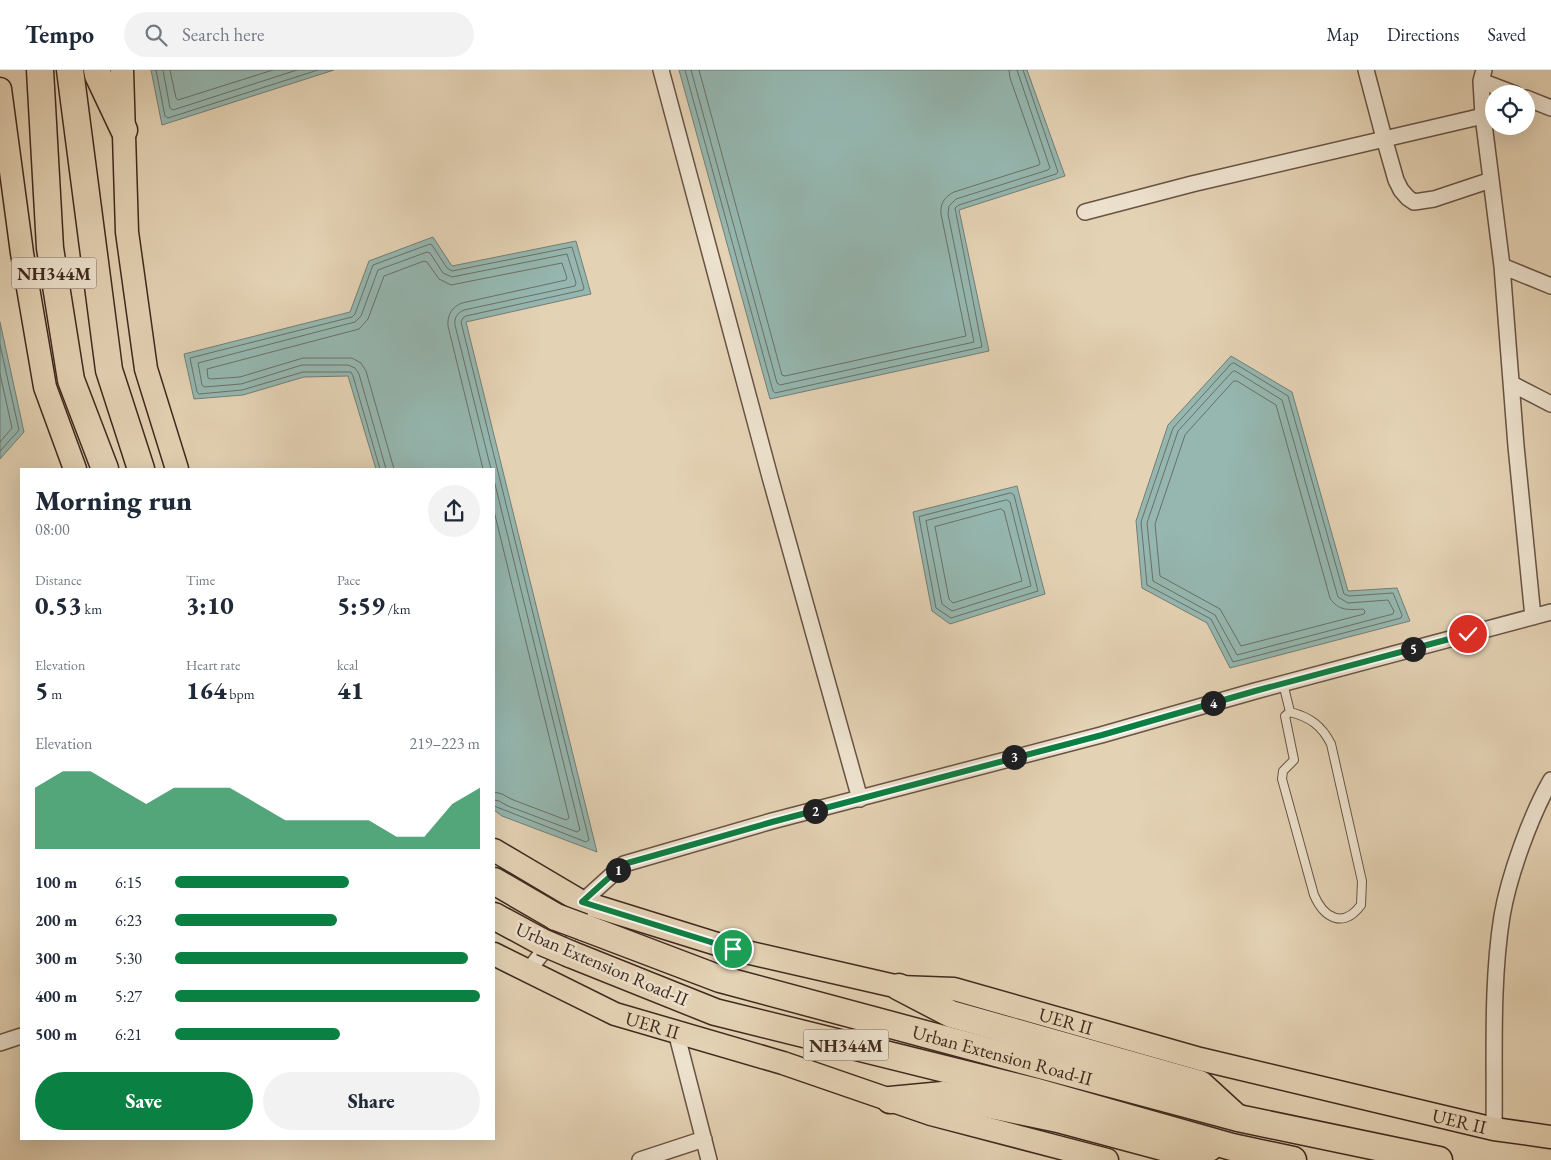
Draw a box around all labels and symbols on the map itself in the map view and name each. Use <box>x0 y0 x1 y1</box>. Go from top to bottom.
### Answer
road number: NH344M <box>12 258 96 288</box>
pin <box>1447 613 1489 655</box>
pin: 5 <box>1400 636 1426 662</box>
pin: 4 <box>1200 690 1226 716</box>
pin: 3 <box>1002 744 1026 770</box>
pin: 2 <box>802 798 828 824</box>
pin: 1 <box>606 858 630 882</box>
street label: Urban Extension Road-II <box>512 916 693 1012</box>
pin <box>712 928 754 970</box>
street label: UER II <box>1036 1001 1096 1041</box>
street label: UER II <box>622 1005 683 1045</box>
street label: Urban Extension Road-II <box>910 1019 1096 1091</box>
road number: NH344M <box>804 1030 888 1060</box>
street label: UER II <box>1430 1102 1489 1139</box>

